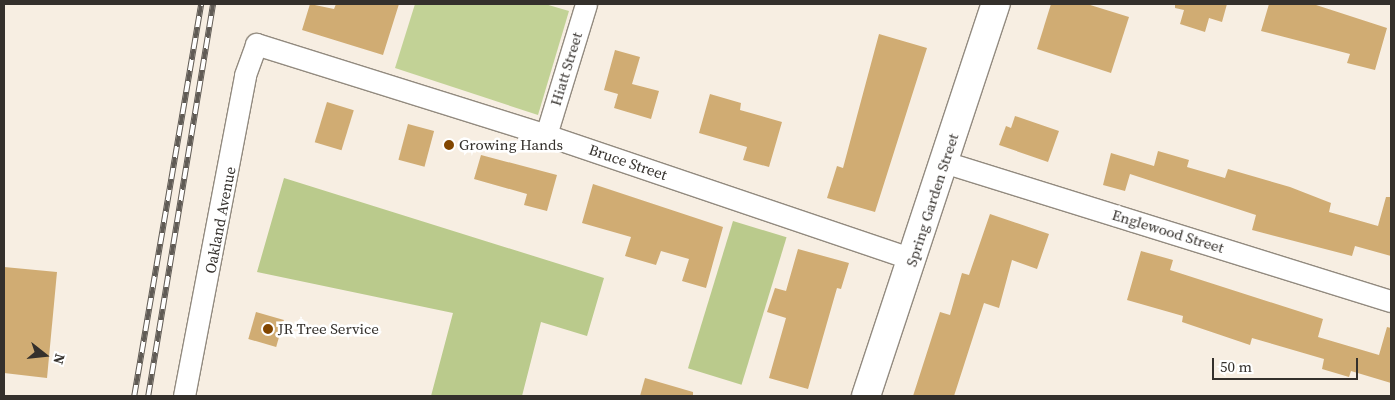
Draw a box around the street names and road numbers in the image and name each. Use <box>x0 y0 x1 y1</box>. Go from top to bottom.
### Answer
street label: Hiatt Street <box>546 30 586 108</box>
street label: Spring Garden Street <box>902 131 962 269</box>
street label: Bruce Street <box>586 140 670 184</box>
street label: Oakland Avenue <box>201 165 239 275</box>
street label: Englewood Street <box>1110 205 1226 257</box>

